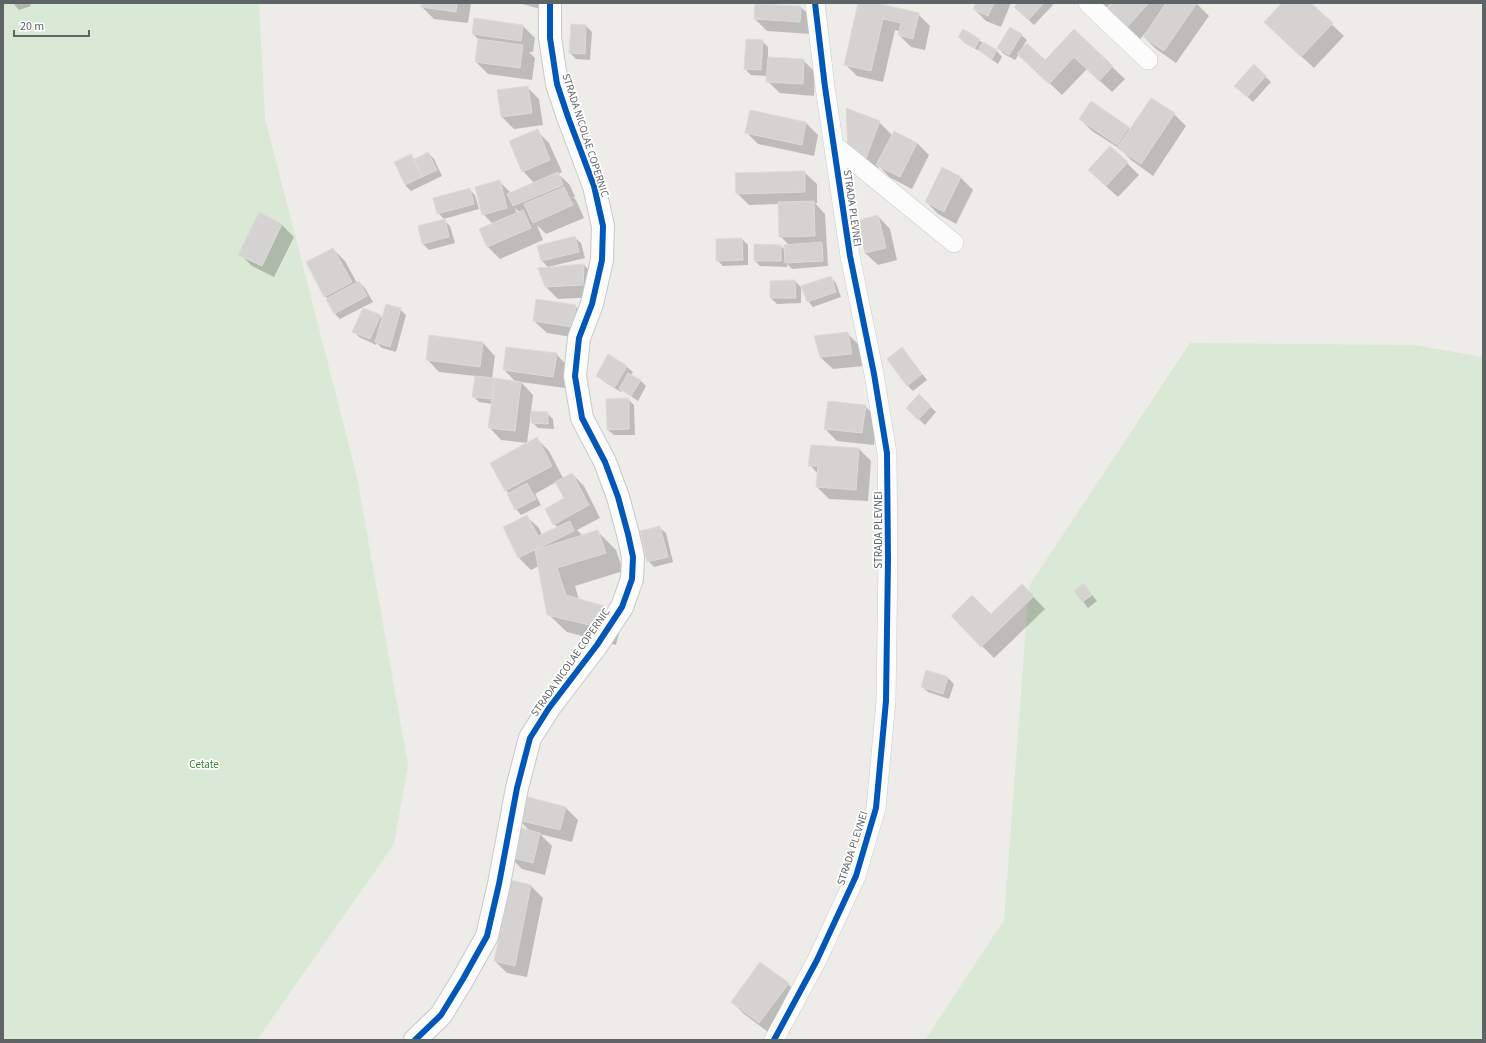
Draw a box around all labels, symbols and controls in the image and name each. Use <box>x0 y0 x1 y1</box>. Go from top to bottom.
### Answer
scale bar <box>14 12 89 38</box>
text: 20 m <box>20 18 44 35</box>
street label: STRADA NICOLAE COPERNIC <box>558 71 613 199</box>
street label: STRADA PLEVNEI <box>840 169 865 247</box>
street label: STRADA PLEVNEI <box>871 491 886 569</box>
street label: STRADA NICOLAE COPERNIC <box>527 605 614 719</box>
park label: Cetate <box>189 757 219 772</box>
street label: STRADA PLEVNEI <box>833 809 872 887</box>

